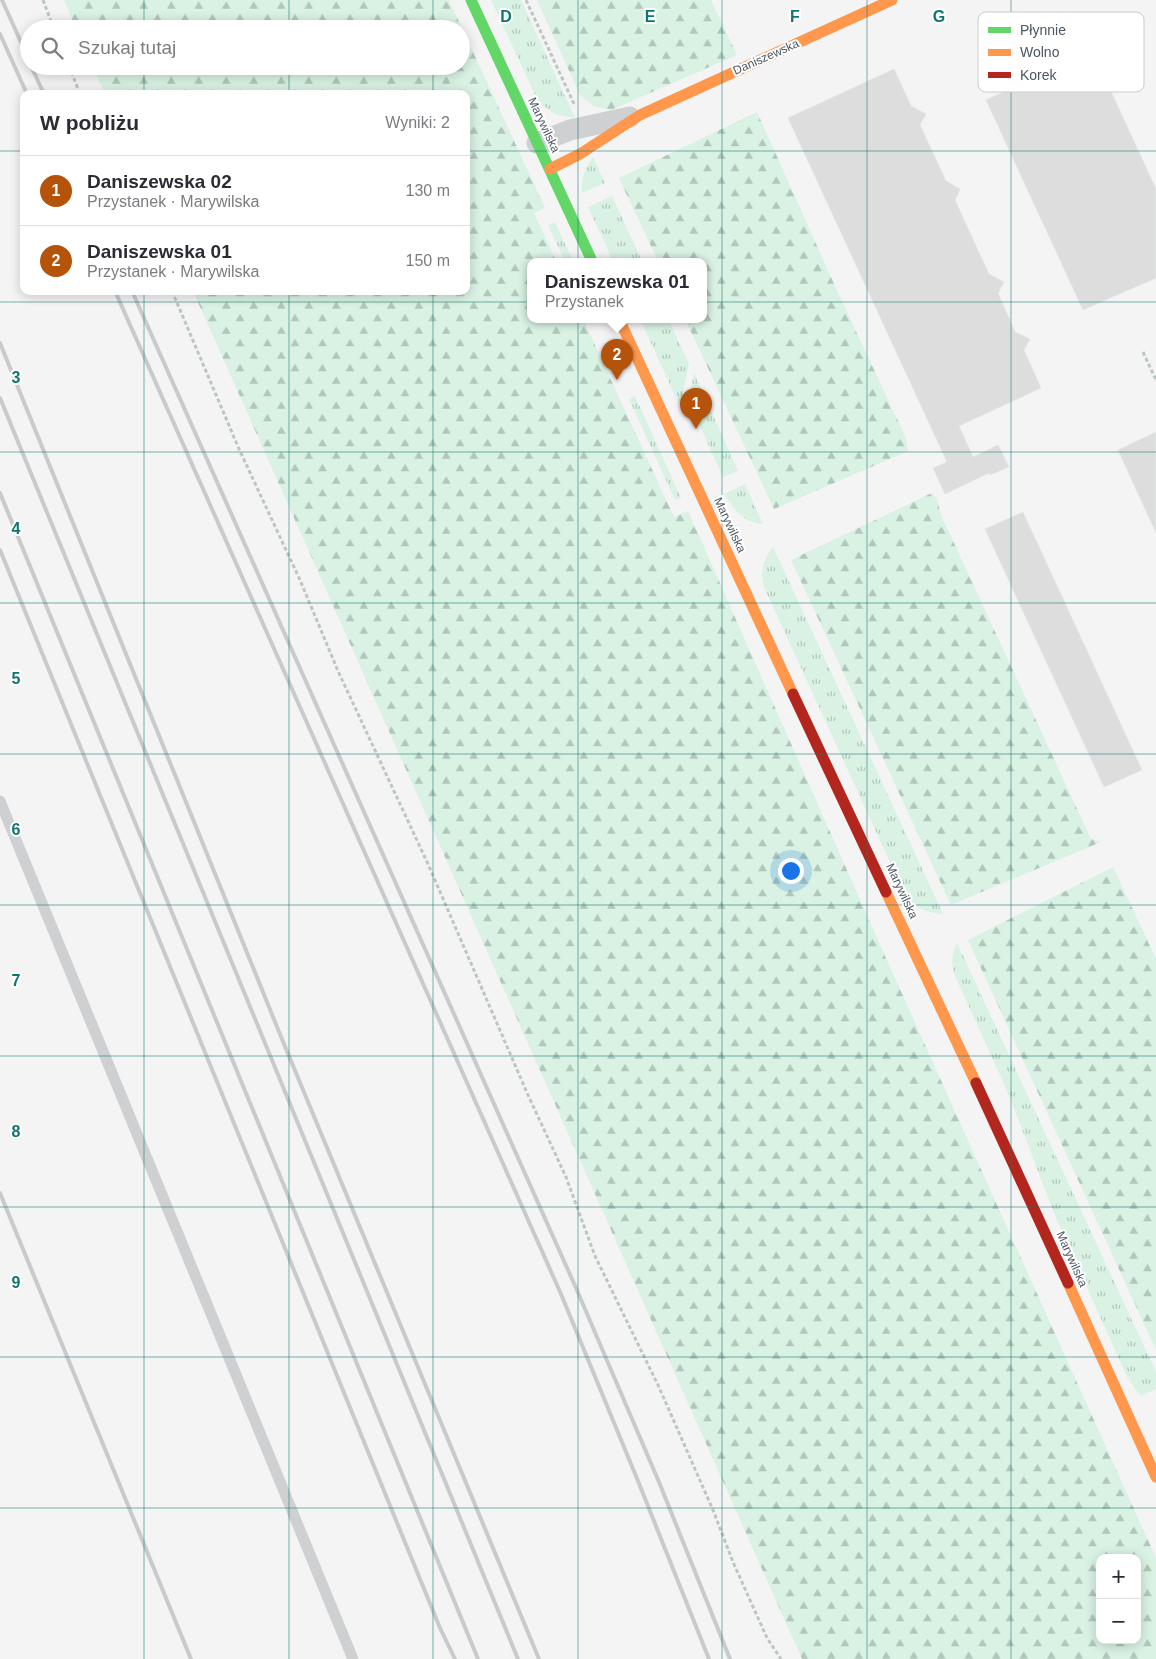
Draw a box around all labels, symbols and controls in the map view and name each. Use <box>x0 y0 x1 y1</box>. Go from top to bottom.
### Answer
text: D <box>500 8 512 25</box>
text: E <box>645 8 656 25</box>
text: F <box>790 8 800 25</box>
text: G <box>933 8 945 25</box>
legend <box>978 12 1144 92</box>
search box <box>20 20 470 75</box>
text: Płynnie <box>1020 22 1066 38</box>
icon: search <box>38 34 66 62</box>
street label: Daniszewska <box>731 36 801 78</box>
text: Szukaj tutaj <box>78 37 176 58</box>
text: Wolno <box>1020 44 1060 60</box>
text: Korek <box>1020 67 1058 83</box>
street label: Marywilska <box>525 95 563 155</box>
text: W pobliżu <box>40 111 139 134</box>
text: Wyniki: 2 <box>385 114 450 131</box>
text: Daniszewska 02 <box>87 171 232 192</box>
text: 1 <box>52 182 60 199</box>
text: 130 m <box>406 182 450 199</box>
text: Przystanek · Marywilska <box>87 193 259 210</box>
text: Daniszewska 01 <box>87 241 232 262</box>
text: 2 <box>52 252 60 269</box>
text: 150 m <box>406 252 450 269</box>
popup <box>527 258 707 323</box>
text: Przystanek · Marywilska <box>87 263 259 280</box>
text: Daniszewska 01 <box>545 271 689 292</box>
text: Przystanek <box>545 293 624 310</box>
pin: 2 <box>601 339 633 380</box>
text: 3 <box>12 369 21 386</box>
pin: 1 <box>680 388 712 429</box>
street label: Marywilska <box>711 495 749 555</box>
text: 4 <box>12 520 21 537</box>
text: 5 <box>12 670 21 687</box>
text: 6 <box>12 821 21 838</box>
your location <box>778 858 804 884</box>
street label: Marywilska <box>883 861 921 921</box>
text: 7 <box>12 972 21 989</box>
text: 8 <box>12 1123 21 1140</box>
street label: Marywilska <box>1054 1229 1091 1289</box>
text: 9 <box>12 1274 21 1291</box>
map controls <box>1096 1554 1141 1644</box>
button: + <box>1096 1554 1141 1599</box>
button: − <box>1096 1599 1141 1644</box>

